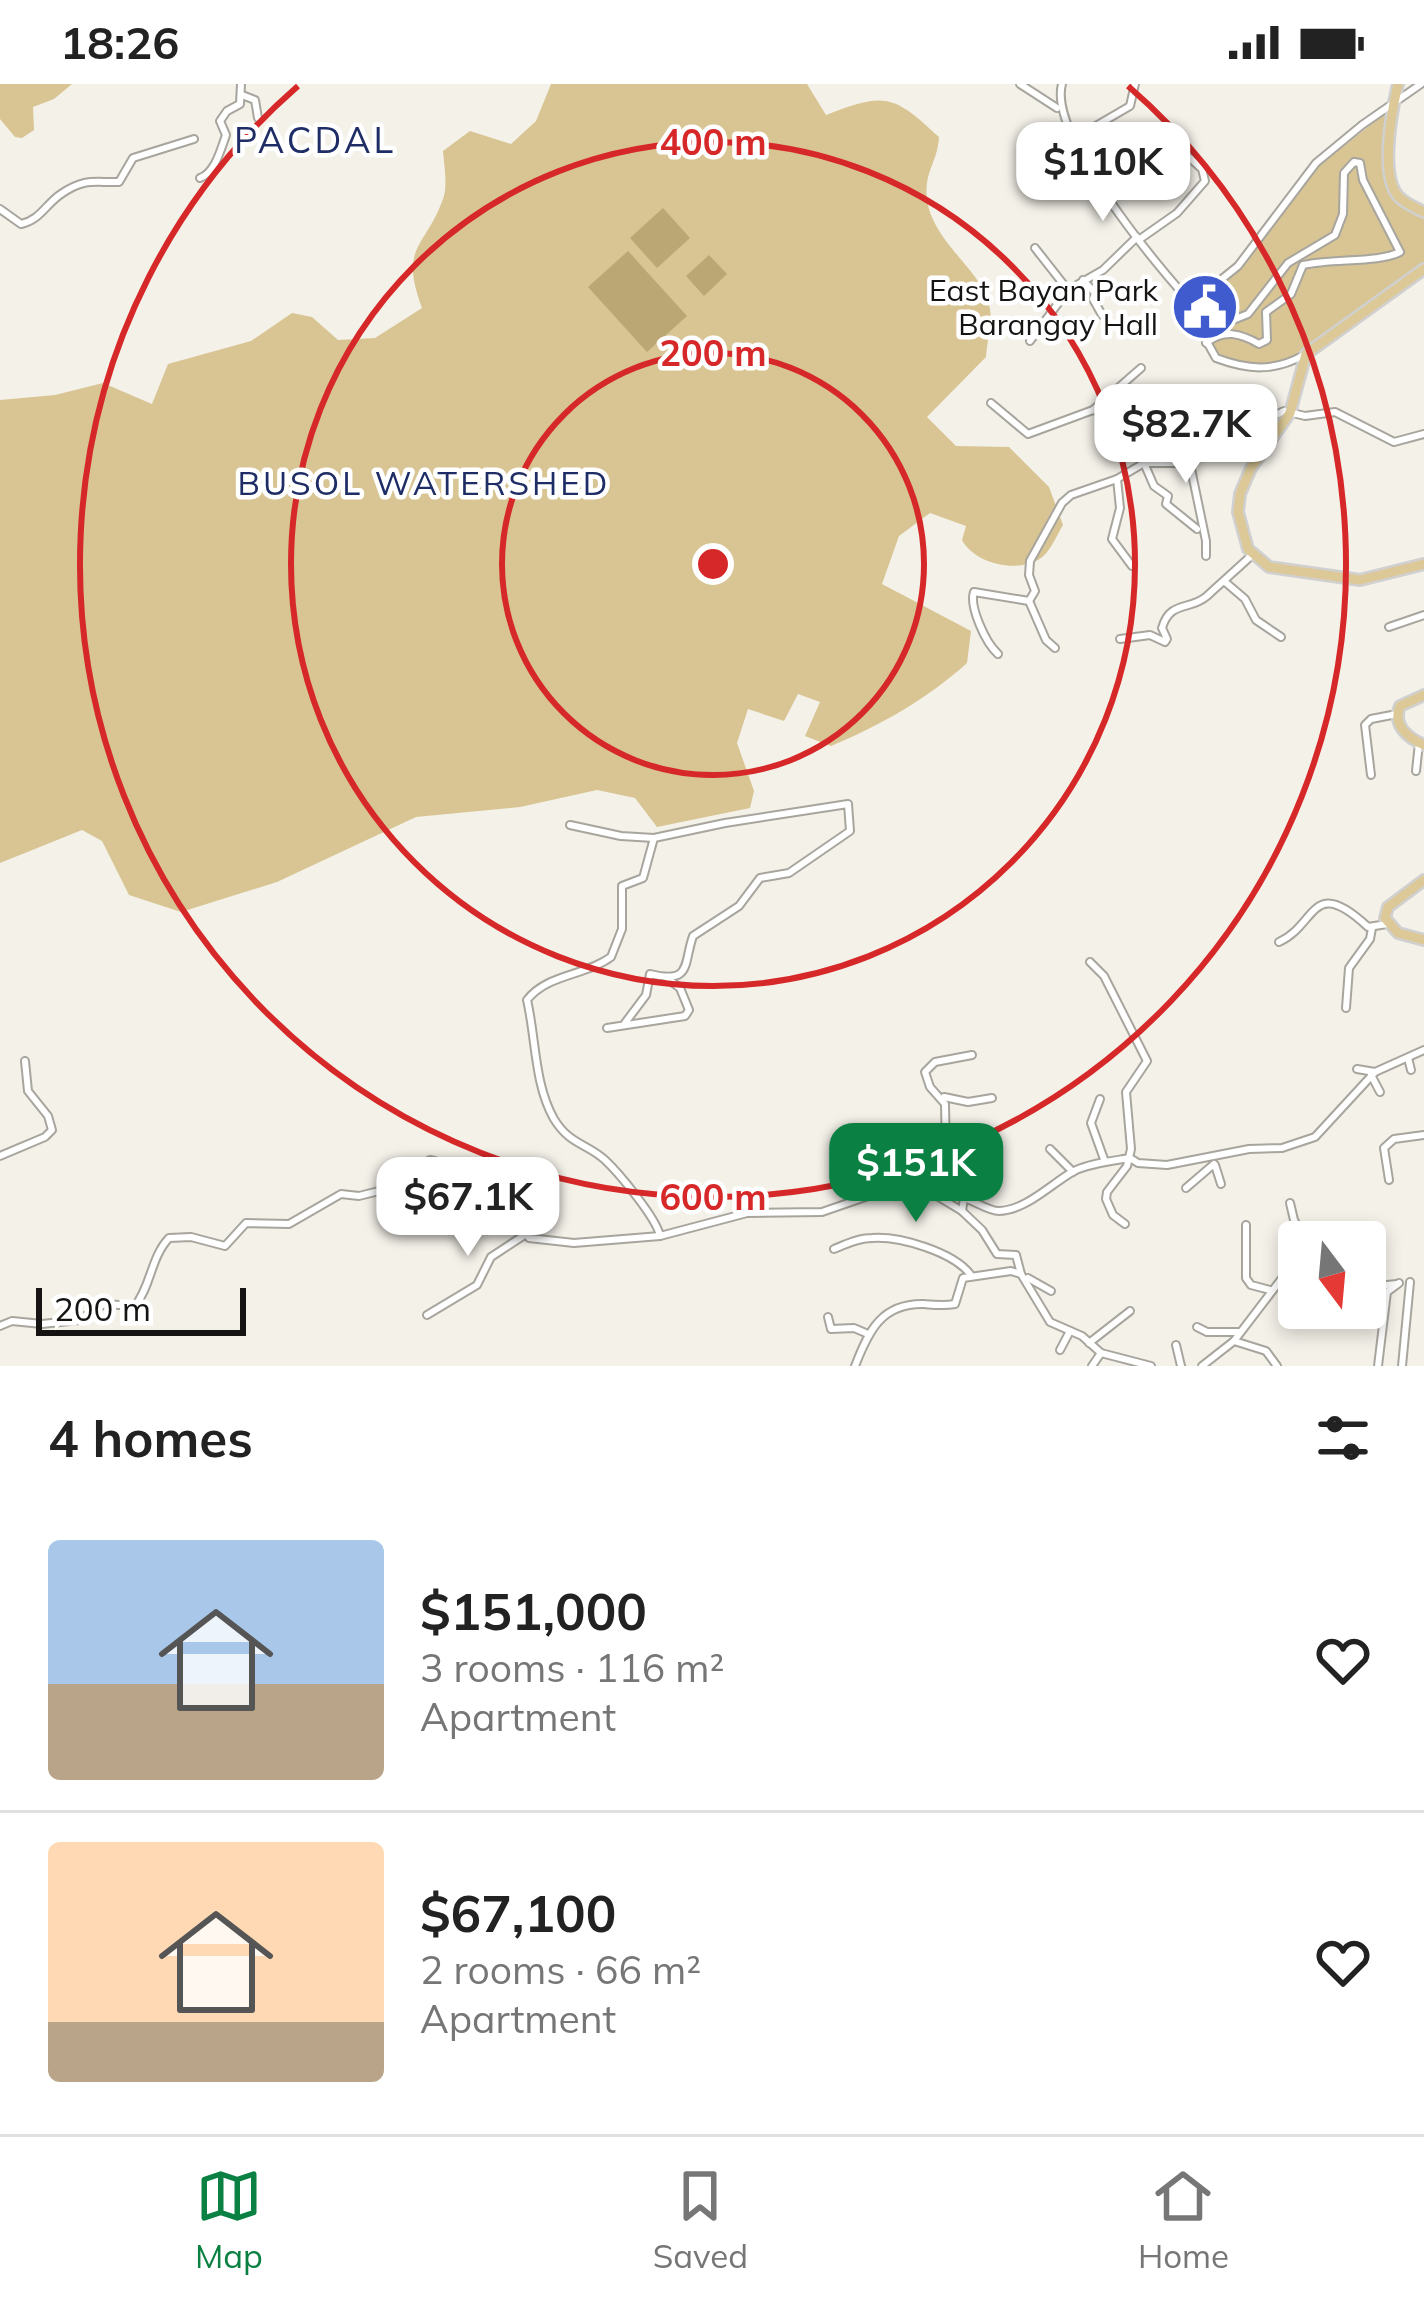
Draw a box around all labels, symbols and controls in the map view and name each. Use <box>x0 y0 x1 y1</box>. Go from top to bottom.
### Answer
text: 18:26 <box>60 14 179 70</box>
district label: PACDAL <box>234 117 396 162</box>
text: 400 m <box>659 119 767 164</box>
pin: $110K <box>1019 122 1187 224</box>
text: $110K <box>1043 136 1163 185</box>
place label: East Bayan Park Barangay Hall <box>929 271 1159 343</box>
public building icon: East Bayan Park Barangay Hall <box>1170 272 1240 342</box>
text: 200 m <box>659 330 767 375</box>
pin: $82.7K <box>1088 384 1284 486</box>
text: $82.7K <box>1121 398 1251 447</box>
district label: BUSOL WATERSHED <box>238 462 610 503</box>
centre of rings <box>692 543 734 585</box>
pin: $151K <box>832 1123 1000 1225</box>
text: $151K <box>856 1137 976 1186</box>
pin: $67.1K <box>370 1157 566 1259</box>
text: $67.1K <box>403 1171 533 1220</box>
text: 600 m <box>659 1174 767 1219</box>
north arrow <box>1278 1221 1386 1329</box>
map controls <box>1278 1221 1386 1329</box>
scale bar <box>36 1282 246 1335</box>
text: 200 m <box>54 1288 151 1329</box>
icon: filters <box>1310 1405 1376 1471</box>
text: 4 homes <box>48 1406 253 1470</box>
text: $151,000 <box>420 1579 647 1643</box>
icon: home <box>144 1588 288 1732</box>
icon: heart <box>1310 1627 1376 1693</box>
text: 3 rooms · 116 m² <box>420 1643 724 1692</box>
text: Apartment <box>420 1692 616 1741</box>
text: $67,100 <box>420 1881 616 1945</box>
icon: home <box>144 1890 288 2034</box>
icon: heart <box>1310 1929 1376 1995</box>
text: 2 rooms · 66 m² <box>420 1945 701 1994</box>
text: Apartment <box>420 1994 616 2043</box>
tab: Map <box>195 2163 263 2276</box>
tab: Saved <box>653 2163 748 2276</box>
tab: Home <box>1138 2163 1229 2276</box>

